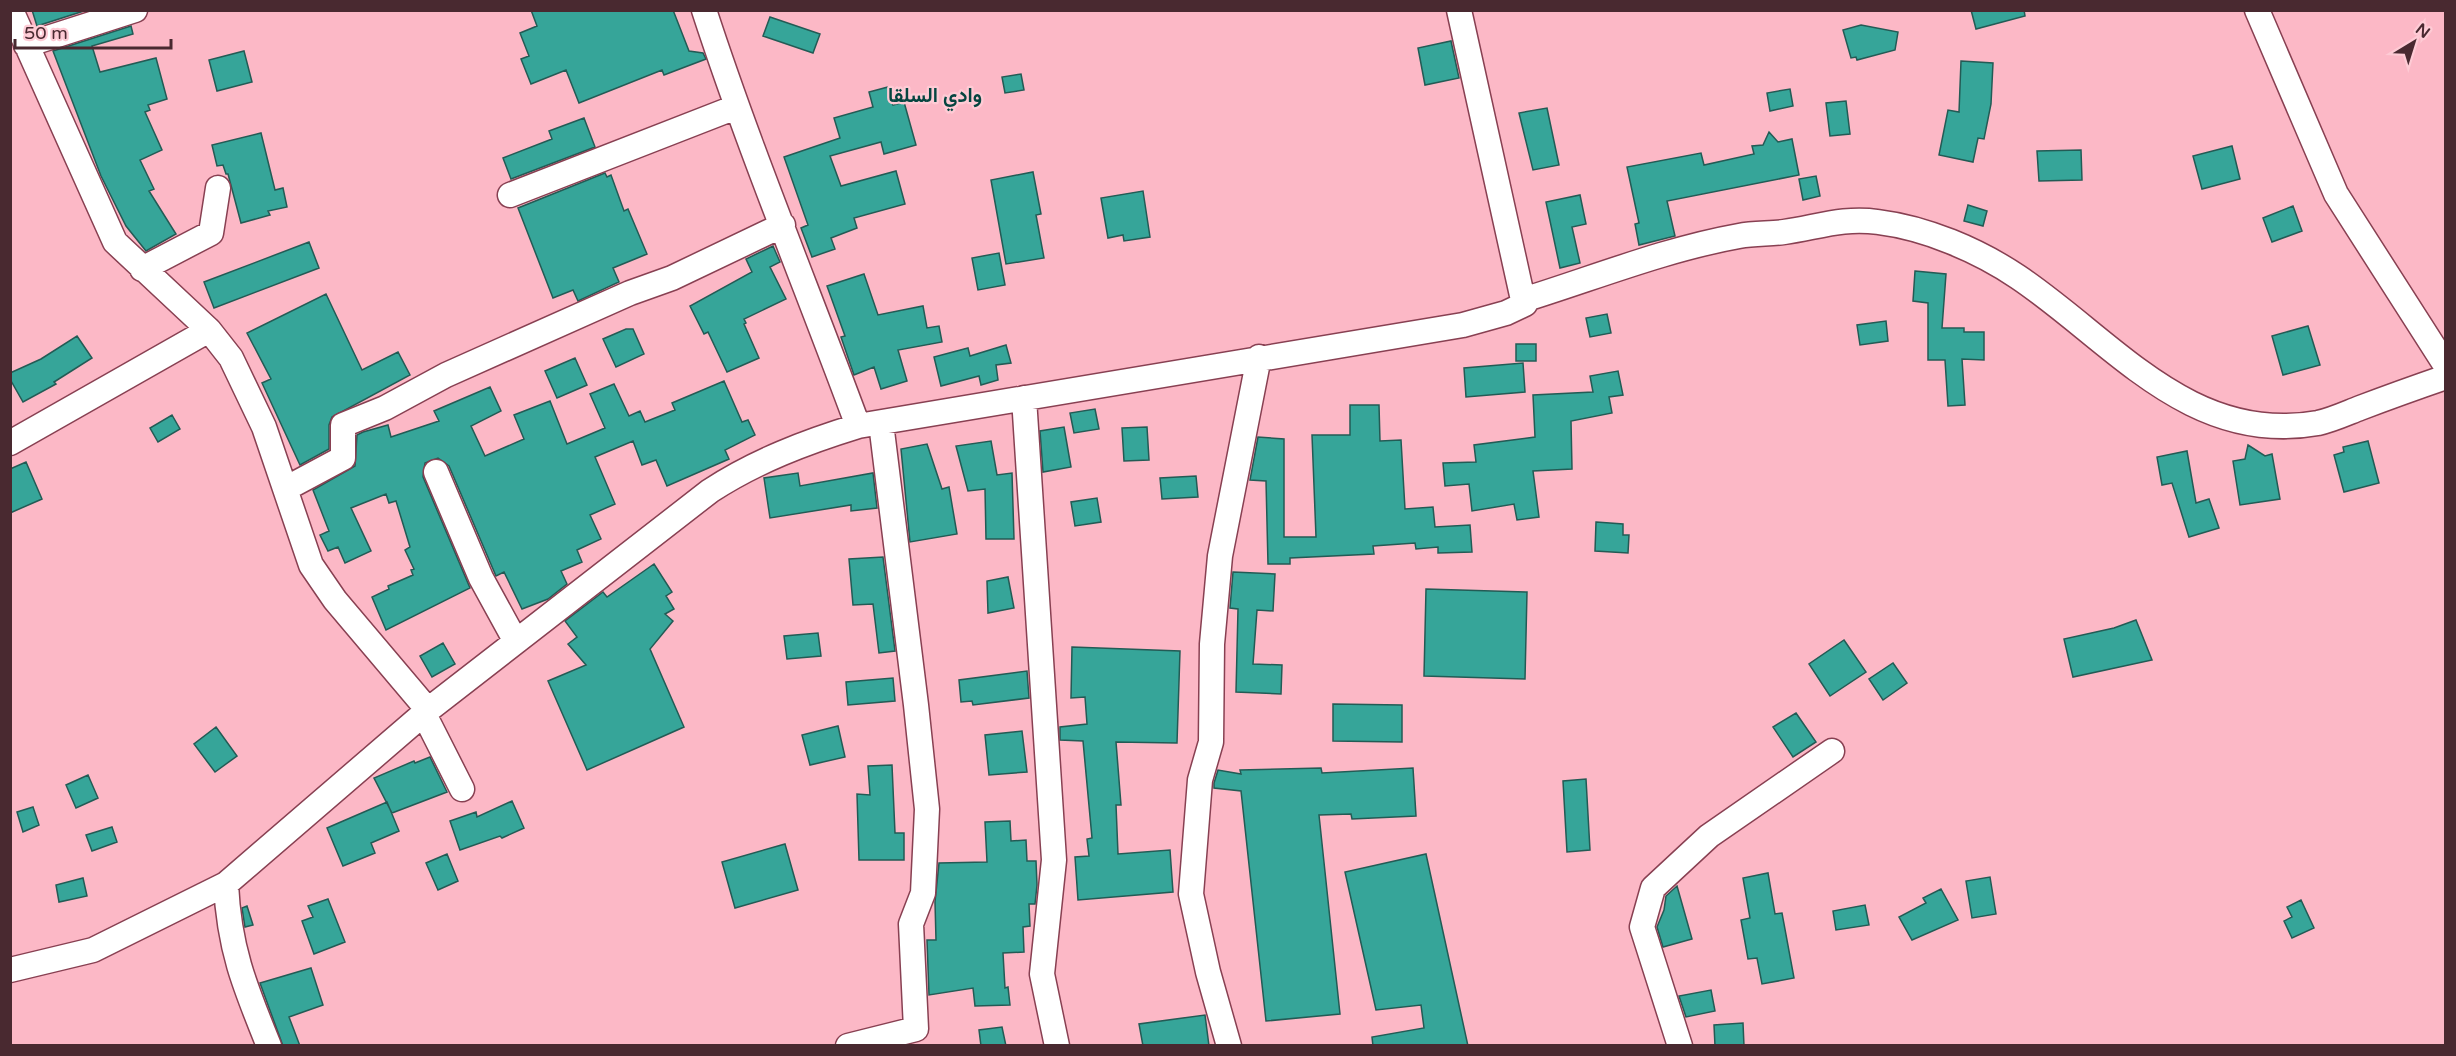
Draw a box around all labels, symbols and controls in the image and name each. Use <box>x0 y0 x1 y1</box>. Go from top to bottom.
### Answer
scale bar <box>15 12 171 50</box>
north arrow <box>2384 12 2444 72</box>
text: N <box>2411 19 2434 43</box>
text: 50 m <box>24 22 68 44</box>
district label: وادي السلقا <box>888 84 982 112</box>

